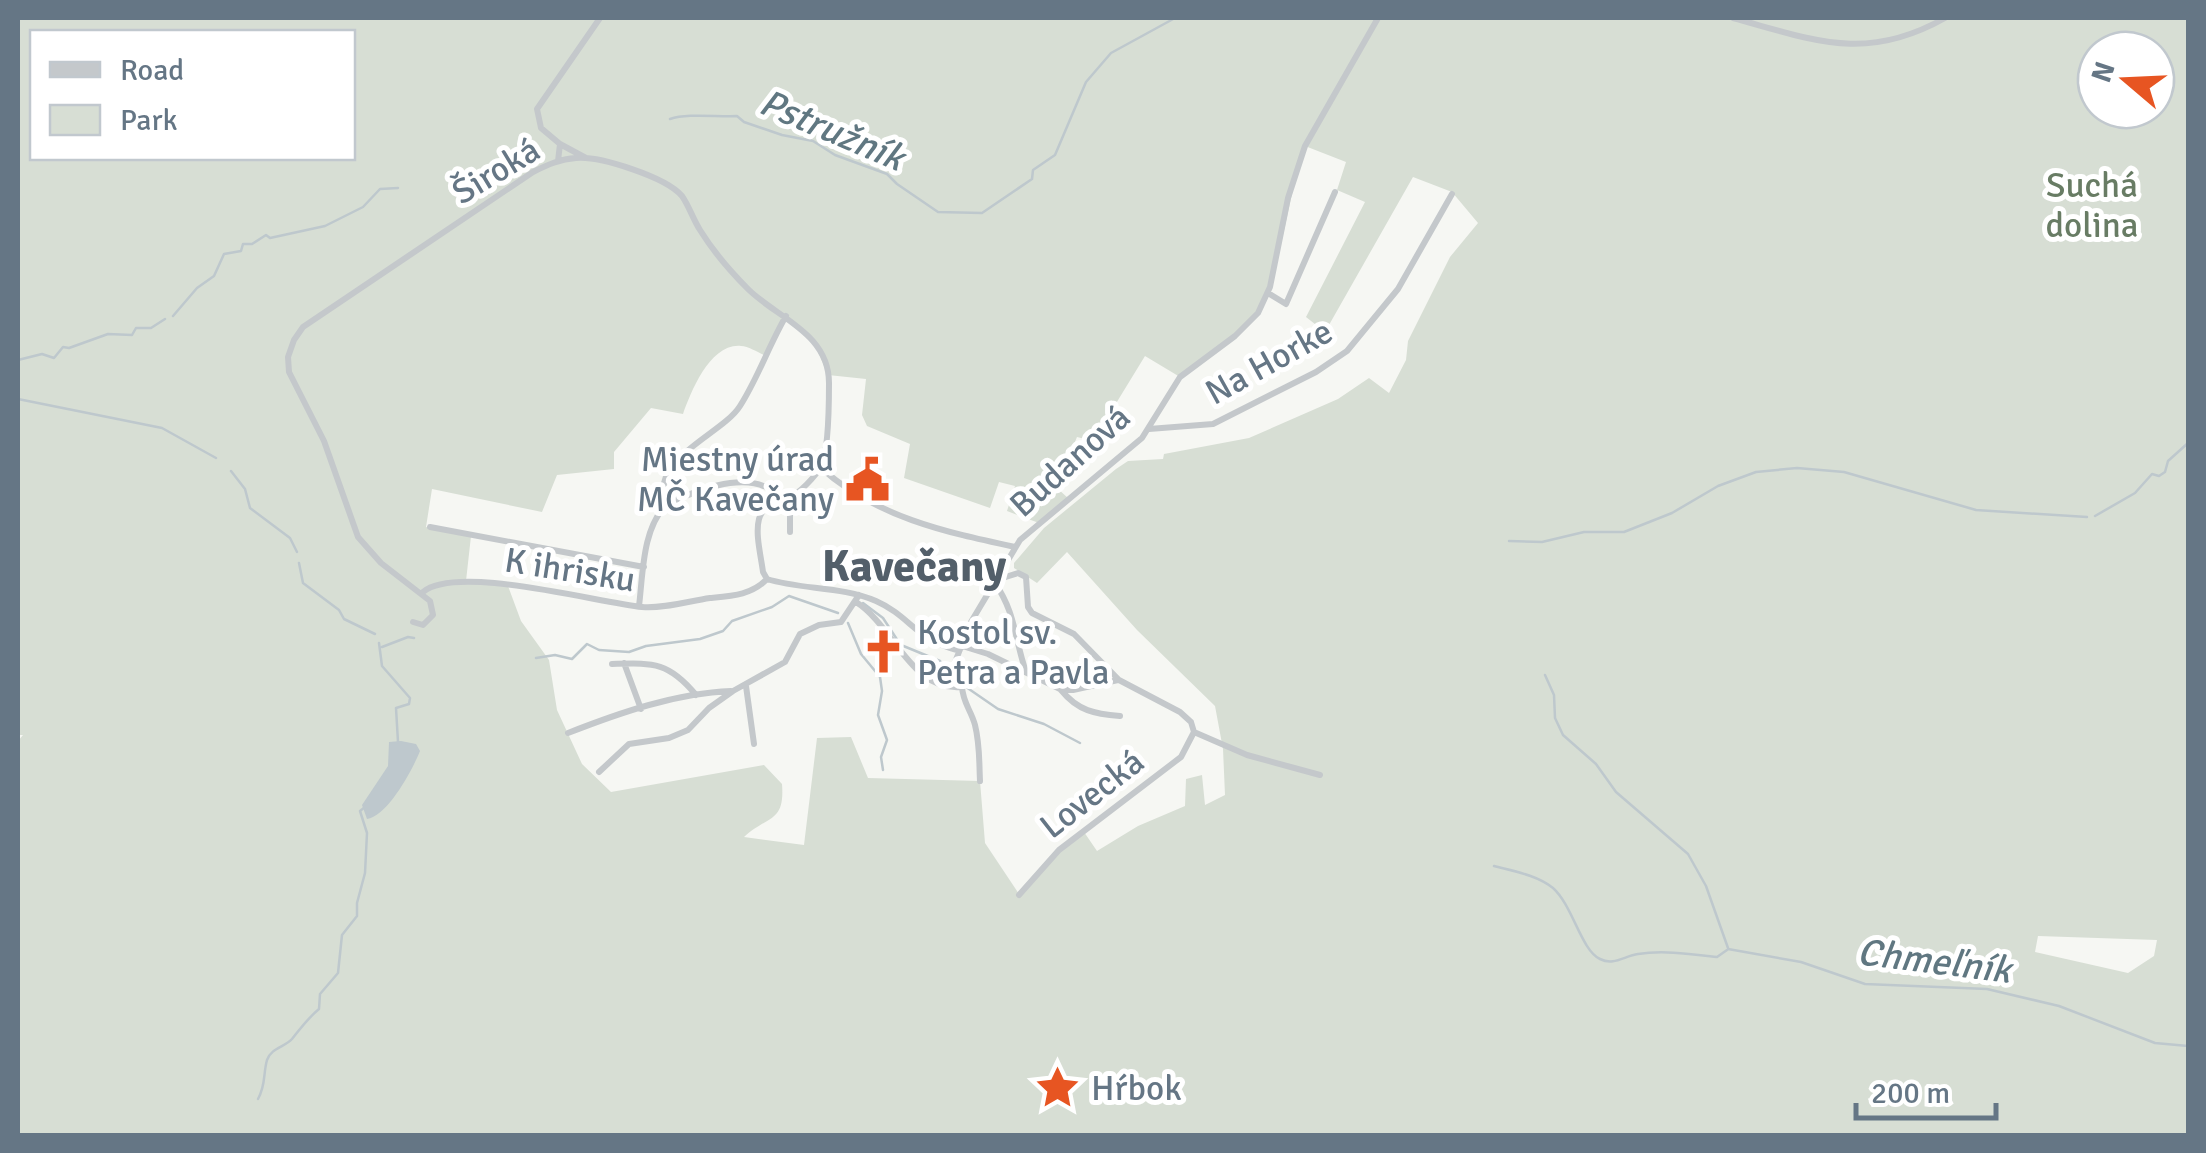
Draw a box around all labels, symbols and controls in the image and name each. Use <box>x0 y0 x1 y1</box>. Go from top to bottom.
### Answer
legend <box>30 30 355 160</box>
north arrow <box>2076 30 2176 130</box>
text: Road <box>120 52 184 89</box>
text: N <box>2084 57 2123 87</box>
water label: Pstružník <box>753 79 914 183</box>
text: Park <box>120 102 178 139</box>
street label: Široká <box>444 128 548 214</box>
park label: Suchá dolina <box>2045 164 2139 247</box>
street label: Na Horke <box>1198 310 1340 414</box>
street label: Budanová <box>1001 396 1139 526</box>
place label: Miestny úrad MČ Kavečany <box>637 438 834 521</box>
public building icon: Miestny úrad MČ Kavečany <box>843 455 891 503</box>
street label: K ihrisku <box>502 538 638 602</box>
district label: Kavečany <box>822 539 1007 594</box>
place label: Kostol sv. Petra a Pavla <box>917 611 1109 694</box>
church icon: Kostol sv. Petra a Pavla <box>860 628 908 676</box>
street label: Lovecká <box>1031 740 1153 848</box>
water label: Chmeľník <box>1855 928 2016 994</box>
scale bar <box>1856 1058 1996 1120</box>
place icon: Hŕbok <box>1034 1064 1082 1112</box>
place label: Hŕbok <box>1091 1067 1182 1110</box>
text: 200 m <box>1871 1075 1950 1112</box>

